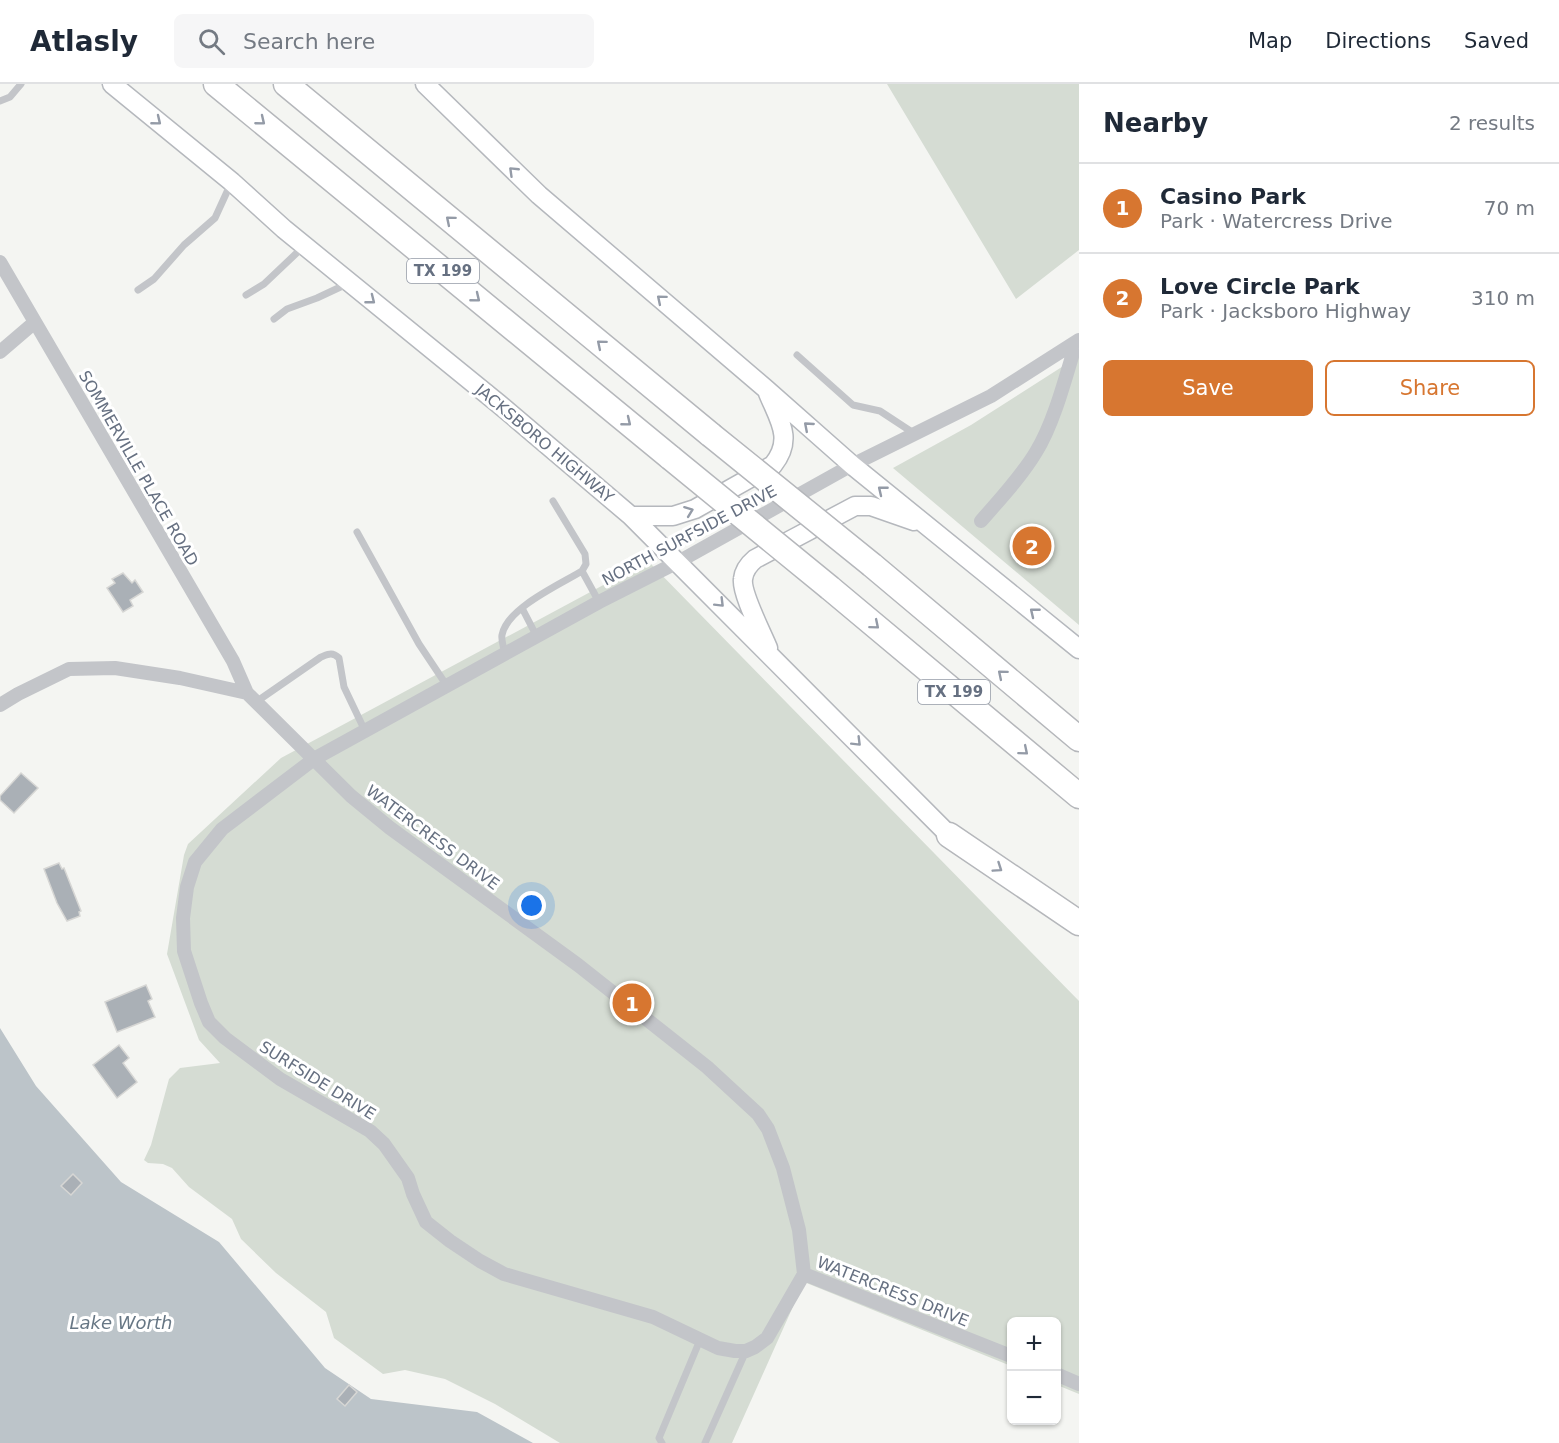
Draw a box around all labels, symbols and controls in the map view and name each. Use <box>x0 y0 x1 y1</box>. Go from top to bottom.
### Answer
search box <box>174 14 594 68</box>
text: Atlasly <box>30 25 138 58</box>
icon: search <box>195 25 228 58</box>
text: Search here <box>243 29 375 54</box>
text: Map <box>1248 29 1292 53</box>
text: Directions <box>1325 29 1431 53</box>
text: Saved <box>1464 29 1529 53</box>
text: Nearby <box>1103 108 1208 138</box>
text: 2 results <box>1449 111 1535 135</box>
one-way arrow <box>151 113 162 124</box>
one-way arrow <box>254 114 265 125</box>
one-way arrow <box>510 168 521 179</box>
text: Casino Park <box>1160 184 1306 209</box>
text: 1 <box>1116 196 1129 220</box>
text: 70 m <box>1484 196 1535 220</box>
text: Park · Watercress Drive <box>1160 209 1393 233</box>
one-way arrow <box>446 216 457 227</box>
road number: TX 199 <box>407 259 479 283</box>
text: Love Circle Park <box>1160 274 1360 299</box>
text: 2 <box>1116 286 1129 310</box>
text: 310 m <box>1471 286 1535 310</box>
one-way arrow <box>470 291 481 302</box>
one-way arrow <box>365 292 376 303</box>
one-way arrow <box>657 295 668 306</box>
text: Park · Jacksboro Highway <box>1160 299 1411 323</box>
one-way arrow <box>597 340 608 351</box>
button: Save <box>1103 360 1313 416</box>
button: Share <box>1325 360 1535 416</box>
street label: SOMMERVILLE PLACE ROAD <box>75 367 202 569</box>
street label: JACKSBORO HIGHWAY <box>471 379 618 507</box>
one-way arrow <box>620 415 631 426</box>
one-way arrow <box>805 422 815 433</box>
street label: NORTH SURFSIDE DRIVE <box>599 481 780 590</box>
one-way arrow <box>878 486 889 497</box>
one-way arrow <box>683 505 694 518</box>
pin: 2 <box>1012 524 1052 568</box>
one-way arrow <box>712 596 723 607</box>
one-way arrow <box>1029 609 1040 620</box>
one-way arrow <box>868 618 879 629</box>
one-way arrow <box>998 670 1009 681</box>
road number: TX 199 <box>918 680 990 704</box>
one-way arrow <box>849 734 860 745</box>
one-way arrow <box>1018 743 1029 754</box>
street label: WATERCRESS DRIVE <box>362 781 503 894</box>
one-way arrow <box>991 861 1002 872</box>
your location <box>517 891 546 920</box>
pin: 1 <box>612 980 652 1026</box>
street label: SURFSIDE DRIVE <box>256 1037 379 1124</box>
street label: WATERCRESS DRIVE <box>814 1252 971 1331</box>
water label: Lake Worth <box>70 1312 172 1333</box>
map controls <box>1007 1317 1061 1425</box>
button: + <box>1007 1317 1061 1371</box>
button: − <box>1007 1371 1061 1425</box>

